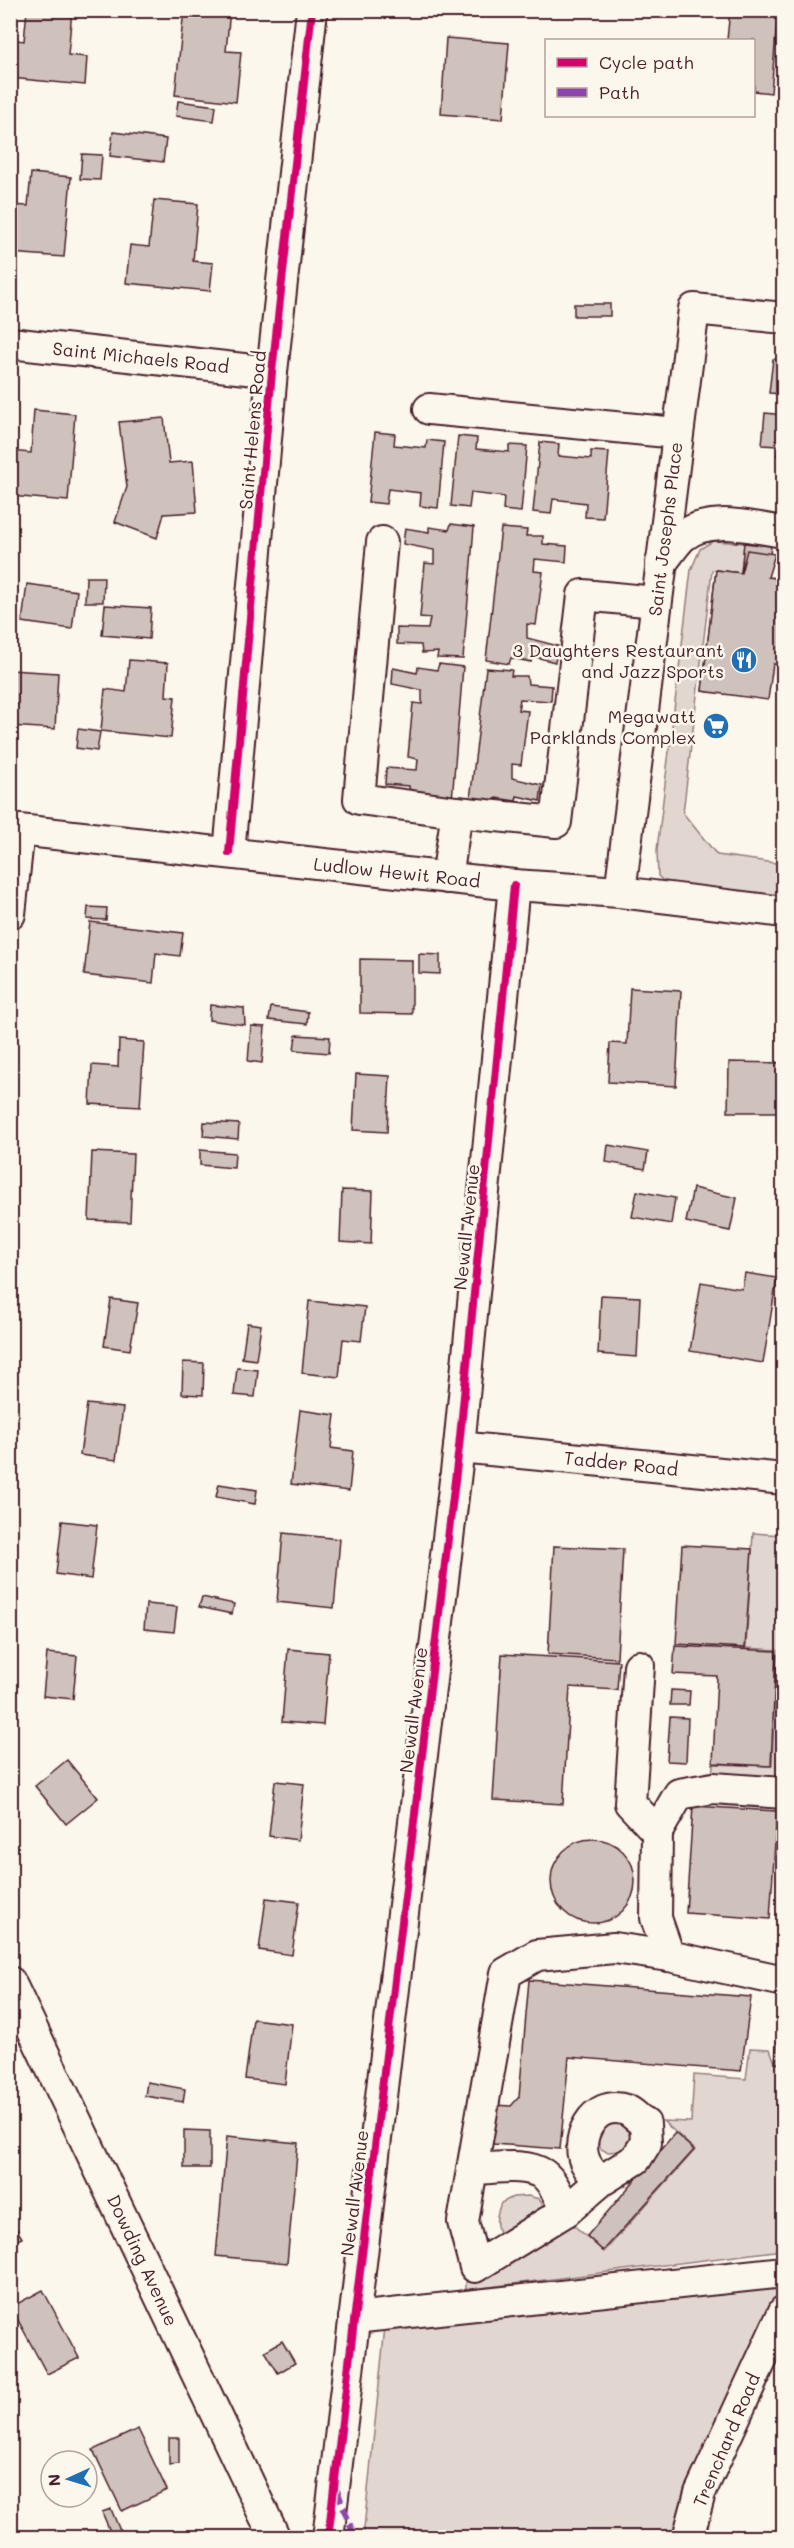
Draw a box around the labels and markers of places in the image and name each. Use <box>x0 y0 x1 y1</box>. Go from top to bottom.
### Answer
place label: 3 Daughters Restaurant and Jazz Sports <box>513 638 724 683</box>
restaurant icon: 3 Daughters Restaurant and Jazz Sports <box>729 645 759 675</box>
place label: Megawatt Parklands Complex <box>530 704 696 749</box>
supermarket icon: Megawatt Parklands Complex <box>701 711 731 741</box>

